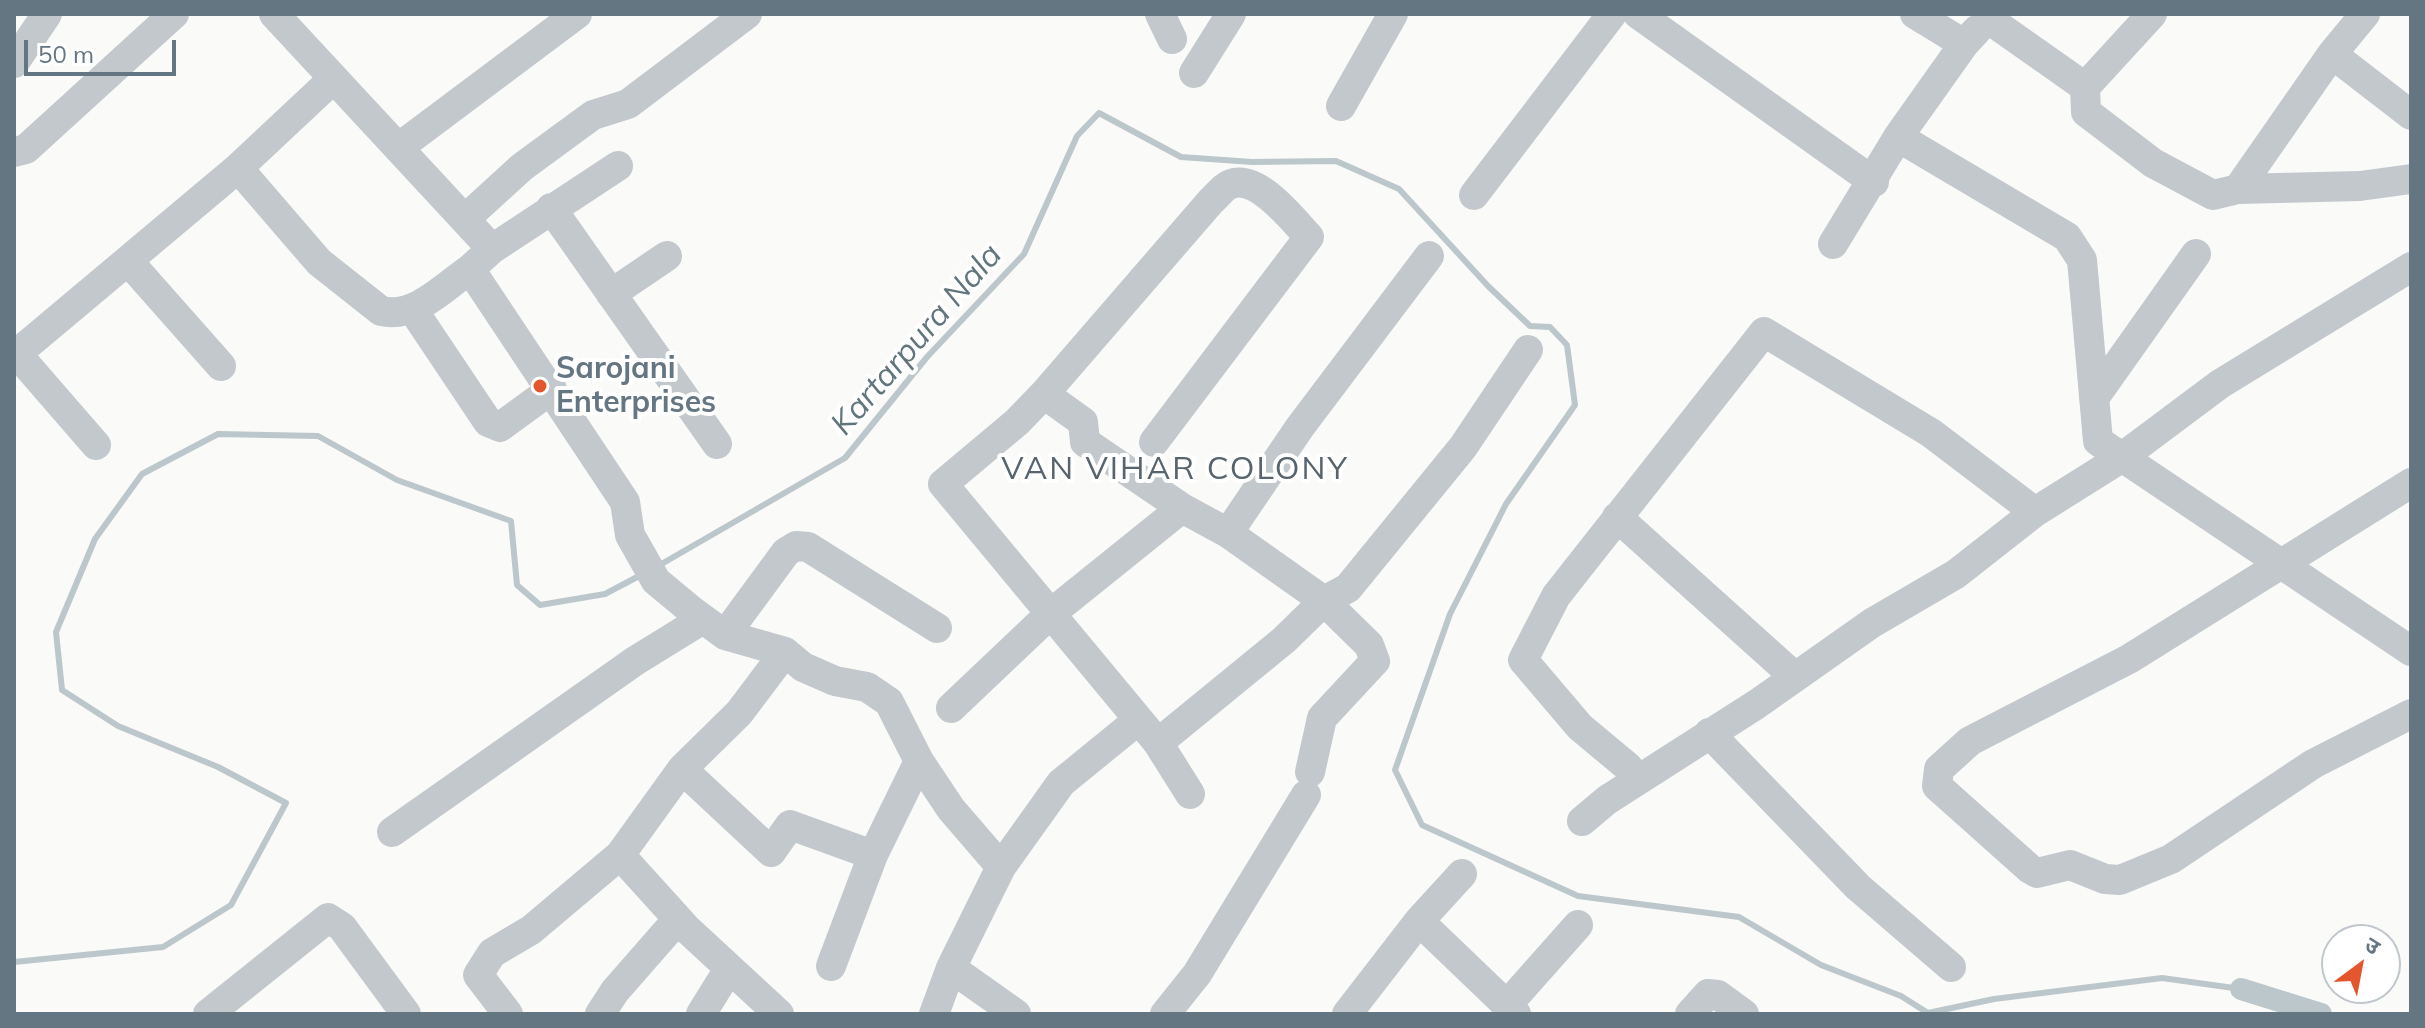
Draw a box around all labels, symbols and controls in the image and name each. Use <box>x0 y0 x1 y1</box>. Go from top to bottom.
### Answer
scale bar <box>28 24 180 74</box>
text: 50 m <box>38 39 94 69</box>
water label: Kartarpura Nala <box>824 237 1010 443</box>
place label: Sarojani Enterprises <box>556 351 716 422</box>
marker: Sarojani Enterprises <box>531 377 549 395</box>
district label: VAN VIHAR COLONY <box>1001 450 1349 488</box>
north arrow <box>2321 924 2401 1004</box>
text: उ <box>2360 930 2386 961</box>

